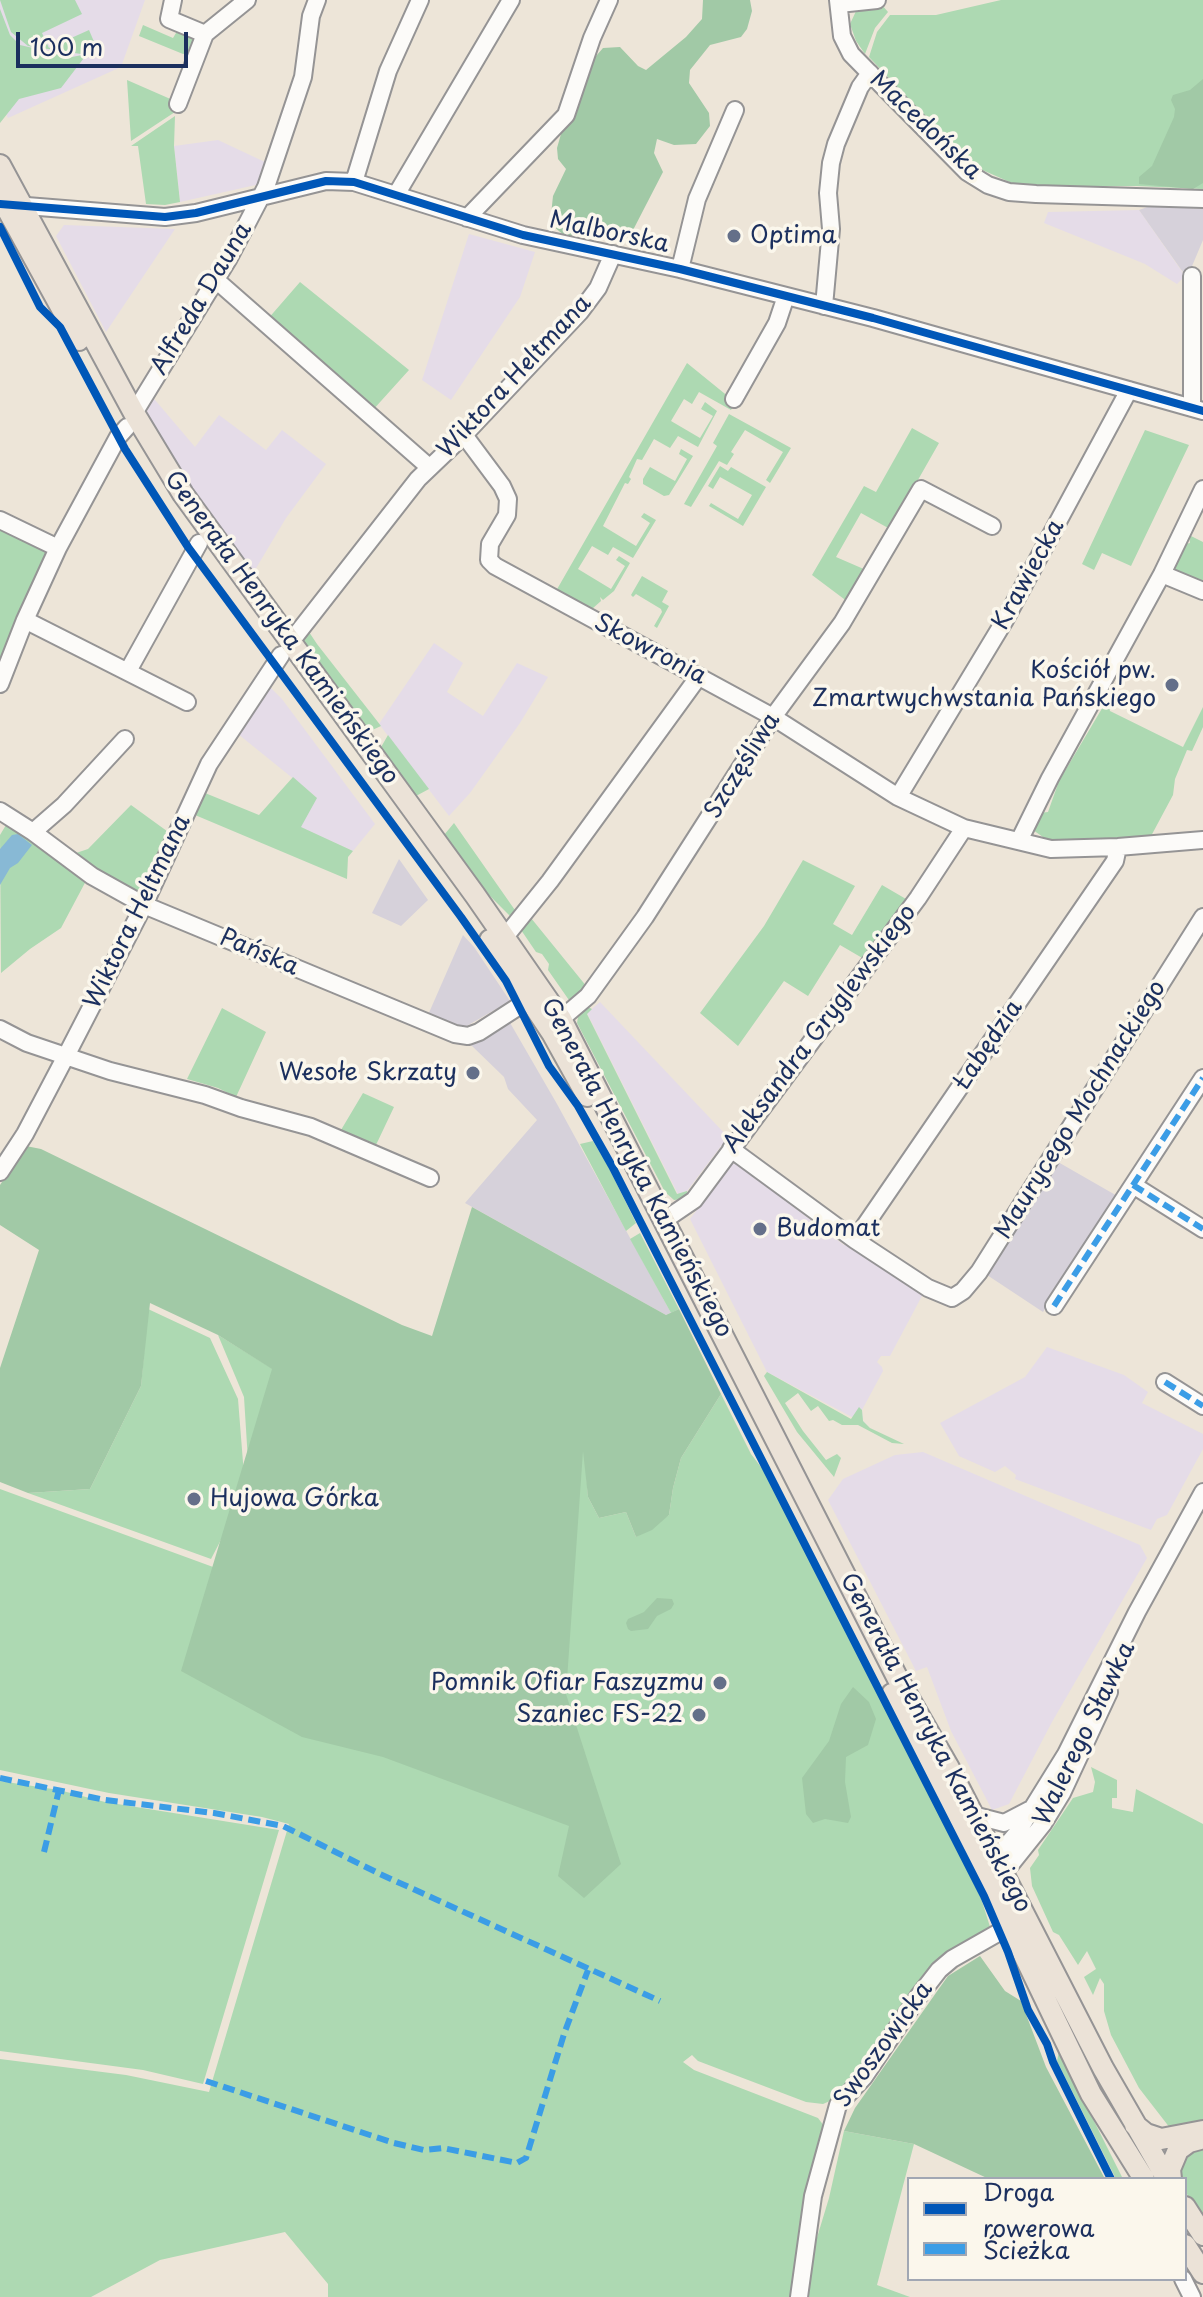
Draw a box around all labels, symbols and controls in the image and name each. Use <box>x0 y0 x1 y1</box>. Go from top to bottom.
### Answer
scale bar <box>20 16 192 66</box>
text: 100 m <box>30 28 103 64</box>
street label: Macedońska <box>863 66 987 186</box>
street label: Malborska <box>547 206 671 260</box>
street label: Alfreda Dauna <box>145 218 259 380</box>
place label: Optima <box>750 222 837 250</box>
marker: Optima <box>725 227 743 245</box>
street label: Wiktora Heltmana <box>432 290 598 464</box>
street label: Generała Henryka Kamieńskiego <box>158 466 404 790</box>
street label: Krawiecka <box>987 515 1071 635</box>
street label: Skowronia <box>589 608 711 692</box>
place label: Kościół pw. Zmartwychwstania Pańskiego <box>812 657 1156 713</box>
marker: Kościół pw. Zmartwychwstania Pańskiego <box>1163 676 1181 694</box>
street label: Szczęśliwa <box>699 708 787 824</box>
street label: Wiktora Heltmana <box>79 810 197 1014</box>
street label: Aleksandra Gryglewskiego <box>717 899 923 1159</box>
street label: Pańska <box>215 924 303 982</box>
street label: Maurycego Mochnackiego <box>989 975 1173 1245</box>
street label: Generała Henryka Kamieńskiego <box>534 993 738 1343</box>
street label: Łabędzia <box>949 995 1029 1095</box>
place label: Wesołe Skrzaty <box>279 1059 457 1087</box>
marker: Wesołe Skrzaty <box>464 1064 482 1082</box>
place label: Budomat <box>776 1215 880 1243</box>
marker: Budomat <box>751 1220 769 1238</box>
place label: Hujowa Górka <box>210 1485 379 1513</box>
marker: Hujowa Górka <box>185 1490 203 1508</box>
street label: Generała Henryka Kamieńskiego <box>833 1568 1037 1918</box>
street label: Walerego Sławka <box>1028 1637 1142 1831</box>
place label: Pomnik Ofiar Faszyzmu <box>431 1669 704 1697</box>
marker: Pomnik Ofiar Faszyzmu <box>711 1674 729 1692</box>
place label: Szaniec FS-22 <box>516 1701 683 1729</box>
marker: Szaniec FS-22 <box>690 1706 708 1724</box>
street label: Swoszowicka <box>829 1976 939 2114</box>
text: Droga rowerowa <box>983 2173 1094 2245</box>
legend <box>907 2177 1187 2281</box>
text: Ścieżka <box>983 2231 1070 2267</box>

